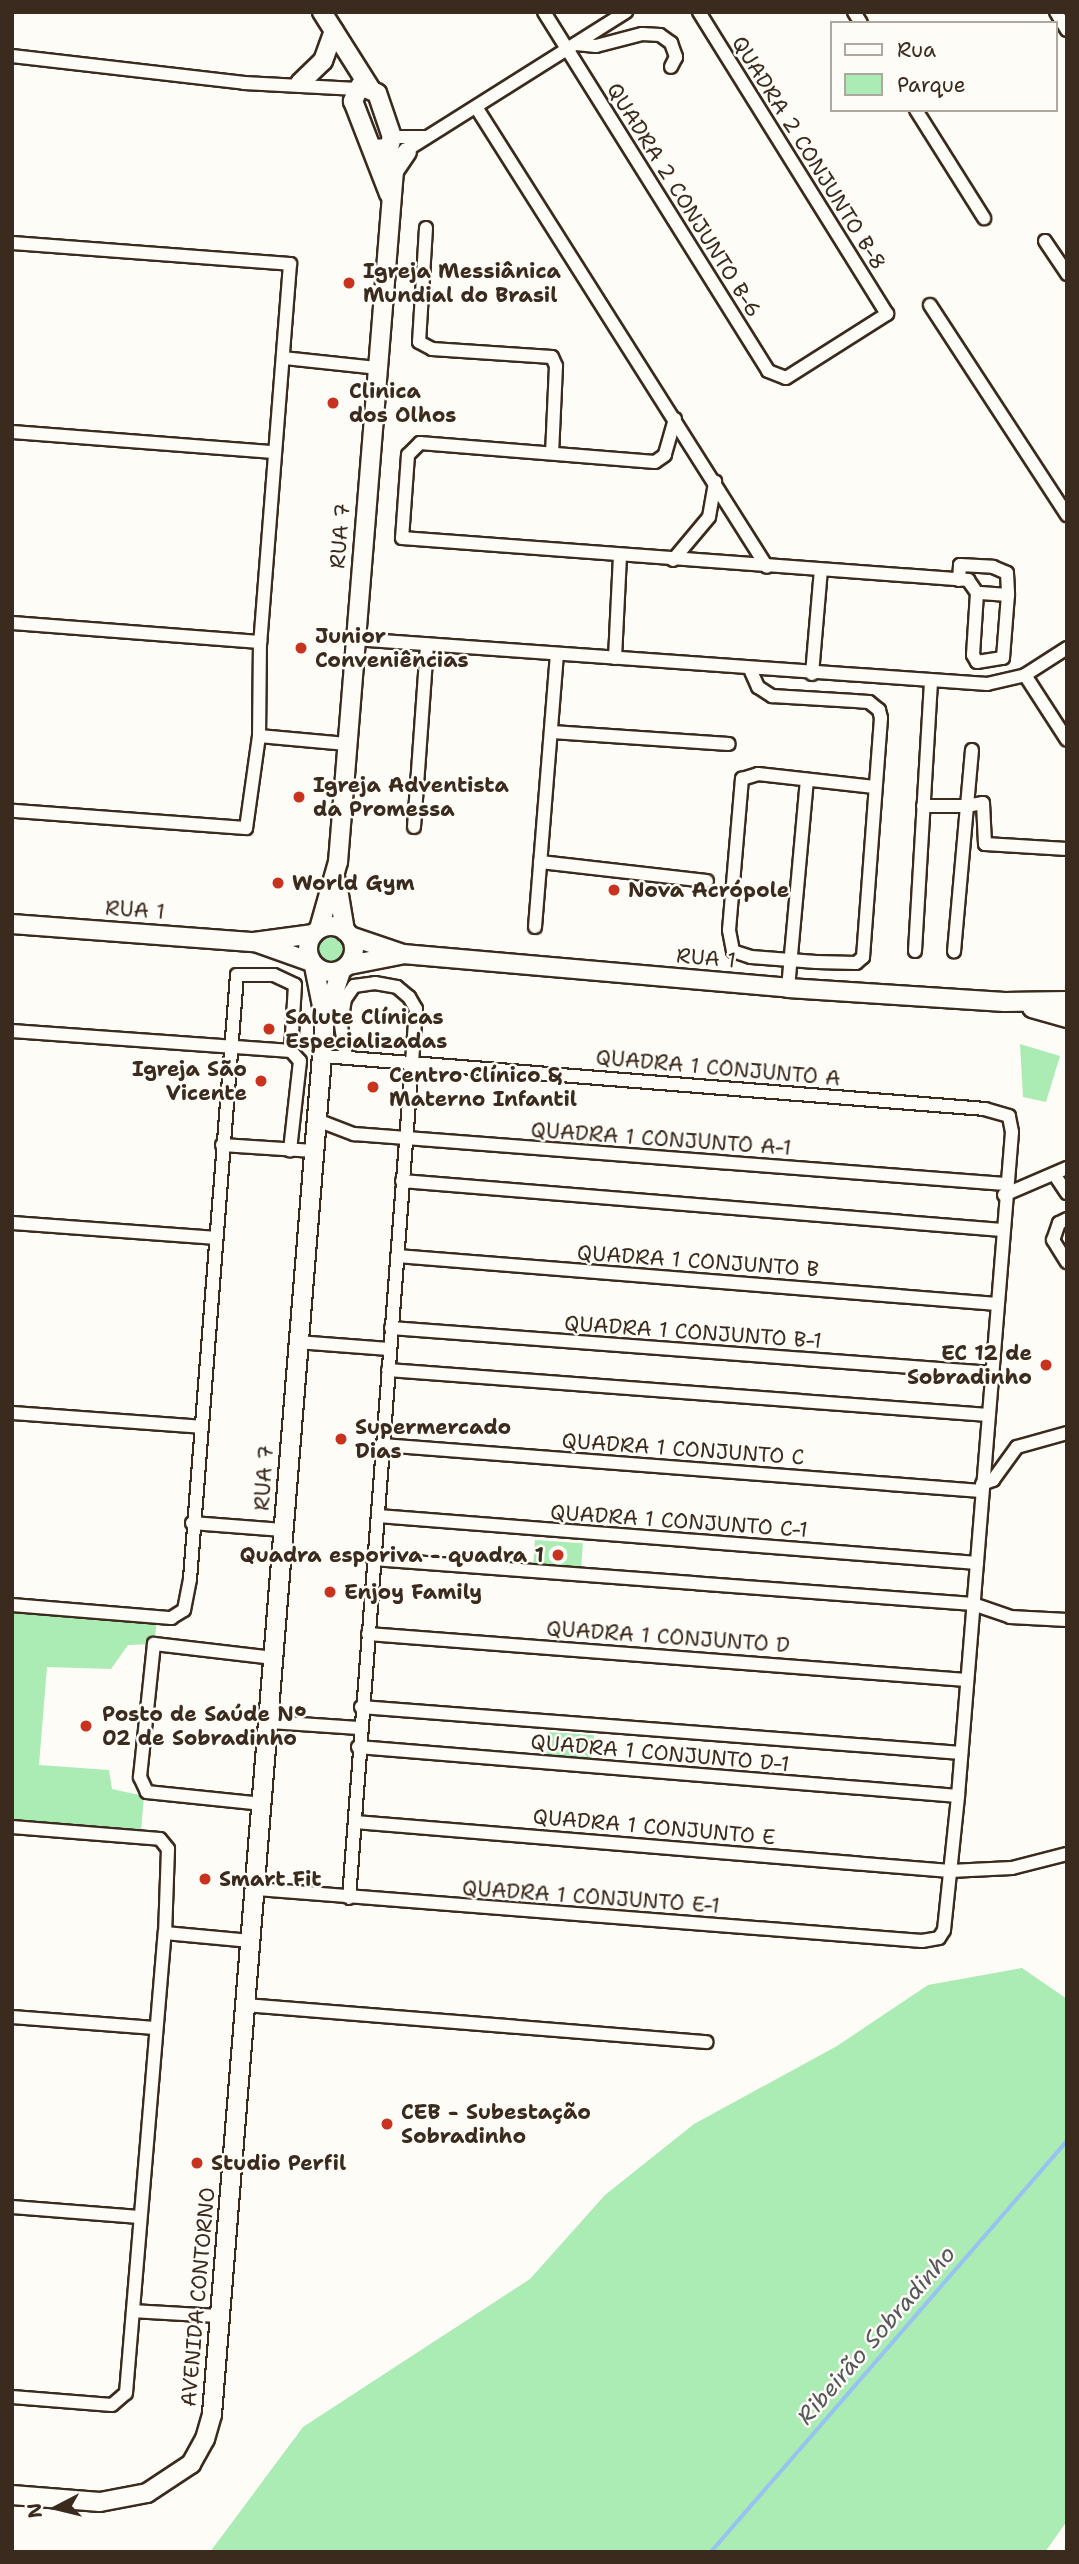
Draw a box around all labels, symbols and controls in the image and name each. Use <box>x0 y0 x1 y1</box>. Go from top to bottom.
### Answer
legend <box>830 21 1058 112</box>
street label: QUADRA 2 CONJUNTO B-8 <box>727 31 891 275</box>
text: Rua <box>897 36 936 64</box>
text: Parque <box>897 71 966 99</box>
street label: QUADRA 2 CONJUNTO B-6 <box>601 78 767 322</box>
place label: Igreja Messiânica Mundial do Brasil <box>363 258 561 308</box>
marker: Igreja Messiânica Mundial do Brasil <box>341 275 357 291</box>
place label: Clinica dos Olhos <box>349 378 456 428</box>
marker: Clinica dos Olhos <box>323 393 343 413</box>
street label: RUA 7 <box>325 502 355 570</box>
place label: Junior Conveniências <box>315 623 469 673</box>
marker: Junior Conveniências <box>293 640 309 656</box>
place label: Igreja Adventista da Promessa <box>313 772 509 822</box>
marker: Igreja Adventista da Promessa <box>291 789 307 805</box>
place label: World Gym <box>292 870 415 896</box>
marker: World Gym <box>270 875 286 891</box>
place label: Nova Acrópole <box>628 877 789 903</box>
marker: Nova Acrópole <box>606 882 622 898</box>
street label: RUA 1 <box>104 895 166 925</box>
street label: RUA 1 <box>675 943 737 973</box>
place label: Salute Clínicas Especializadas <box>285 1004 447 1054</box>
marker: Salute Clínicas Especializadas <box>259 1019 279 1039</box>
street label: QUADRA 1 CONJUNTO A <box>595 1045 841 1091</box>
place label: Igreja São Vicente <box>132 1056 247 1106</box>
place label: Centro Clínico & Materno Infantil <box>389 1062 577 1112</box>
marker: Igreja São Vicente <box>253 1073 269 1089</box>
marker: Centro Clínico & Materno Infantil <box>363 1077 383 1097</box>
street label: QUADRA 1 CONJUNTO A-1 <box>530 1117 792 1161</box>
street label: QUADRA 1 CONJUNTO B <box>576 1240 820 1282</box>
street label: QUADRA 1 CONJUNTO B-1 <box>563 1310 823 1354</box>
place label: EC 12 de Sobradinho <box>907 1340 1032 1390</box>
marker: EC 12 de Sobradinho <box>1038 1357 1054 1373</box>
place label: Supermercado Dias <box>355 1414 511 1464</box>
street label: QUADRA 1 CONJUNTO C <box>561 1428 805 1470</box>
marker: Supermercado Dias <box>333 1431 349 1447</box>
street label: RUA 7 <box>249 1444 279 1512</box>
street label: QUADRA 1 CONJUNTO C-1 <box>549 1499 809 1543</box>
place label: Quadra esporiva - quadra 1 <box>239 1542 544 1568</box>
marker: Quadra esporiva - quadra 1 <box>550 1547 566 1563</box>
place label: Enjoy Family <box>344 1579 482 1605</box>
marker: Enjoy Family <box>322 1584 338 1600</box>
street label: QUADRA 1 CONJUNTO D <box>545 1616 791 1658</box>
place label: Posto de Saúde N° 02 de Sobradinho <box>102 1701 307 1751</box>
marker: Posto de Saúde N° 02 de Sobradinho <box>76 1716 96 1736</box>
street label: QUADRA 1 CONJUNTO D-1 <box>530 1729 790 1777</box>
street label: QUADRA 1 CONJUNTO E <box>532 1804 776 1850</box>
place label: Smart Fit <box>219 1866 322 1892</box>
marker: Smart Fit <box>197 1871 213 1887</box>
street label: QUADRA 1 CONJUNTO E-1 <box>461 1875 721 1919</box>
place label: CEB - Subestação Sobradinho <box>401 2099 591 2149</box>
marker: CEB - Subestação Sobradinho <box>379 2116 395 2132</box>
place label: Studio Perfil <box>211 2150 346 2176</box>
marker: Studio Perfil <box>189 2155 205 2171</box>
street label: AVENIDA CONTORNO <box>176 2186 220 2408</box>
water label: Ribeirão Sobradinho <box>791 2240 961 2430</box>
north arrow <box>21 2473 91 2543</box>
text: N <box>21 2502 48 2520</box>

